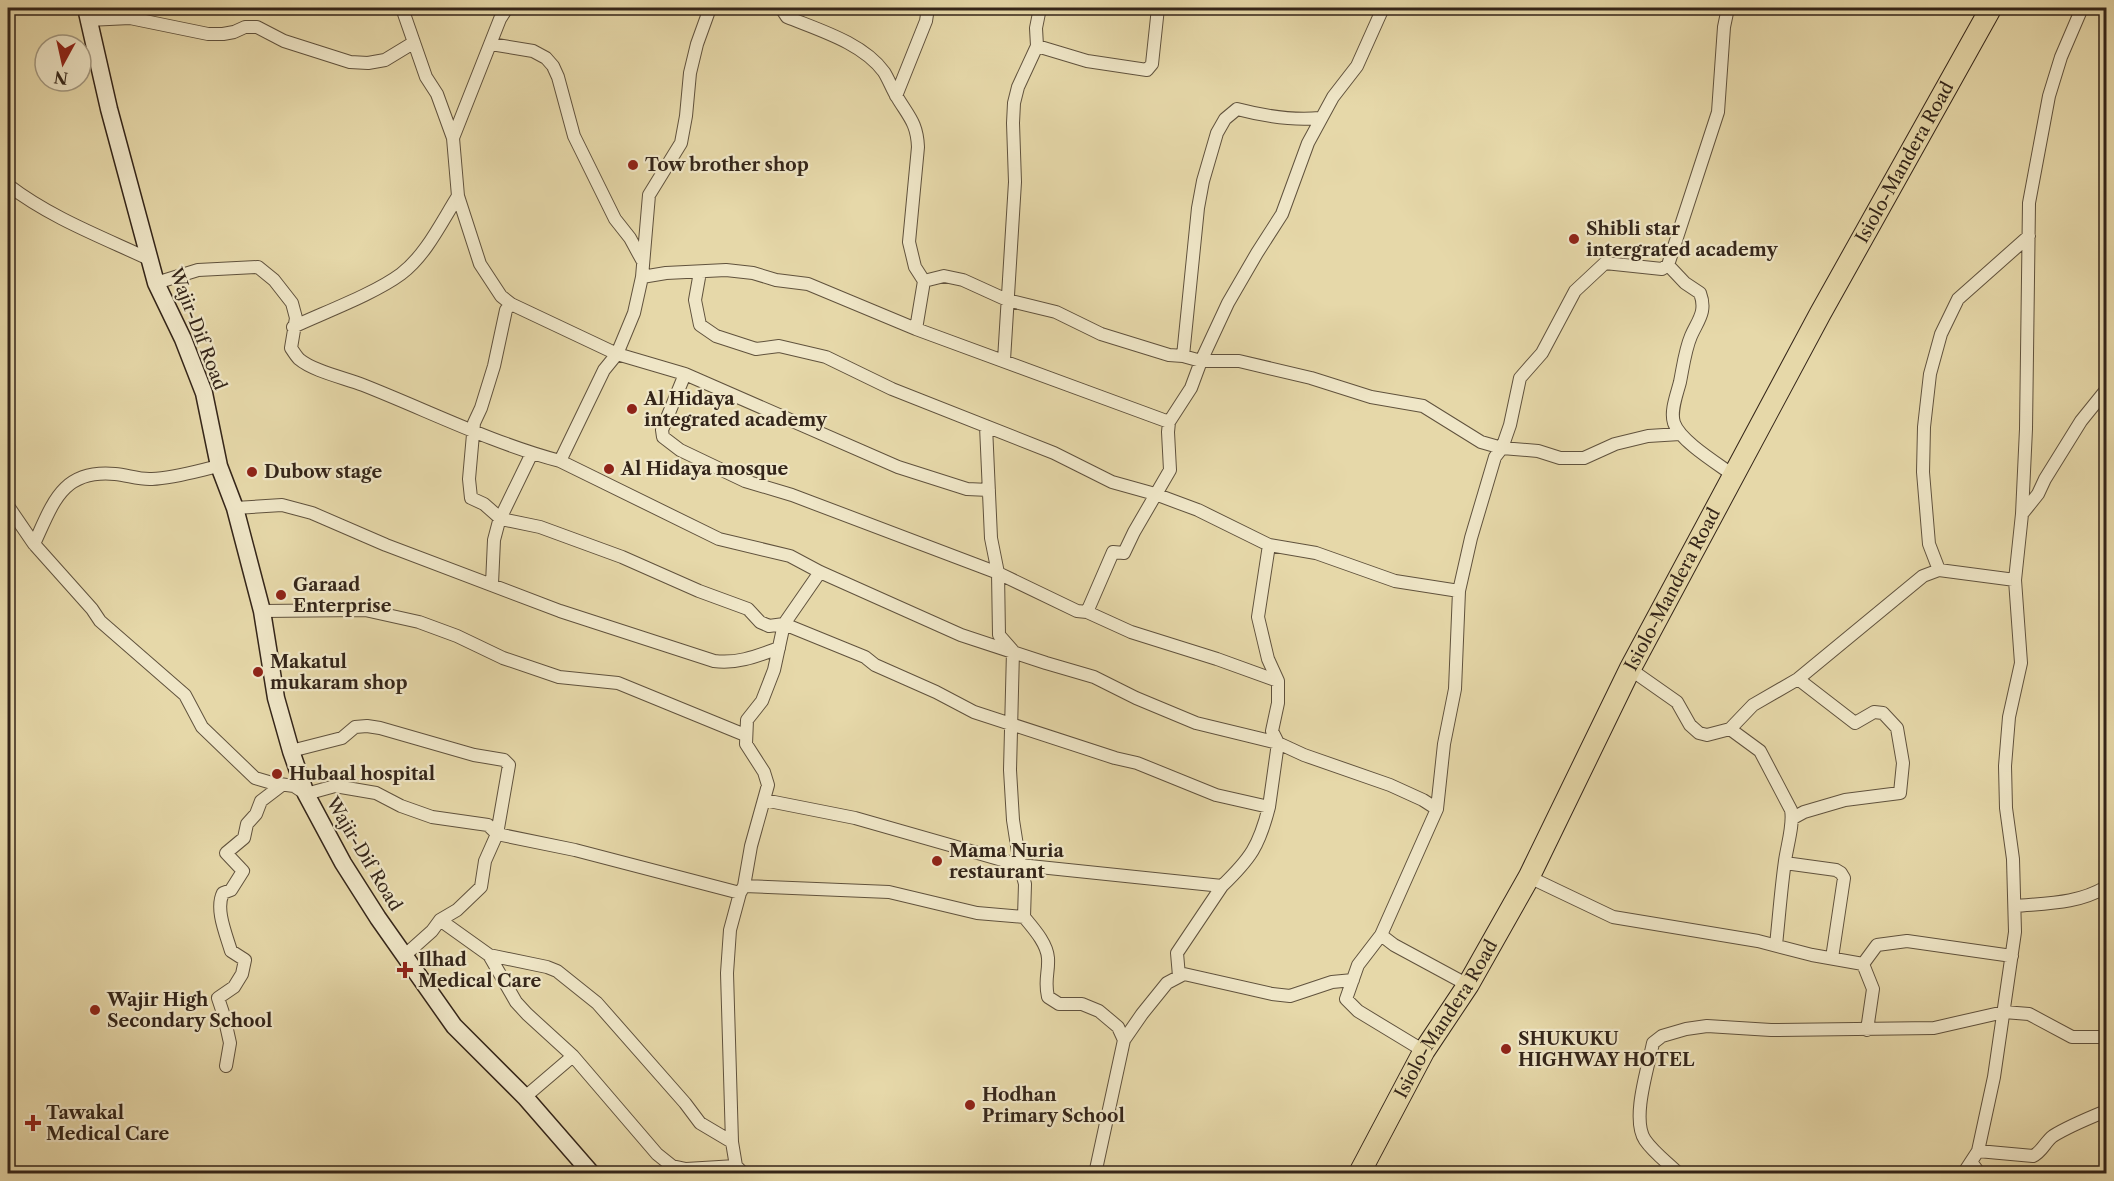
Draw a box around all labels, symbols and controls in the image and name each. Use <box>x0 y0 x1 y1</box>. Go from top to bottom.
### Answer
north arrow <box>33 33 93 93</box>
text: N <box>53 67 69 89</box>
street label: Isiolo-Mandera Road <box>1851 78 1959 247</box>
place label: Tow brother shop <box>645 154 809 176</box>
marker: Tow brother shop <box>626 158 640 172</box>
place label: Shibli star intergrated academy <box>1586 218 1778 261</box>
marker: Shibli star intergrated academy <box>1567 232 1581 246</box>
street label: Wajir-Dif Road <box>164 264 231 393</box>
place label: Al Hidaya integrated academy <box>643 388 828 431</box>
marker: Al Hidaya integrated academy <box>625 402 639 416</box>
place label: Al Hidaya mosque <box>620 458 789 480</box>
place label: Dubow stage <box>264 461 383 483</box>
marker: Al Hidaya mosque <box>602 462 616 476</box>
marker: Dubow stage <box>245 465 259 479</box>
street label: Isiolo-Mandera Road <box>1620 504 1725 675</box>
place label: Garaad Enterprise <box>293 574 392 617</box>
marker: Garaad Enterprise <box>274 588 288 602</box>
place label: Makatul mukaram shop <box>270 651 408 694</box>
marker: Makatul mukaram shop <box>251 665 265 679</box>
place label: Hubaal hospital <box>289 763 435 785</box>
marker: Hubaal hospital <box>270 767 284 781</box>
street label: Wajir-Dif Road <box>321 792 407 915</box>
place label: Mama Nuria restaurant <box>949 840 1064 883</box>
marker: Mama Nuria restaurant <box>930 854 944 868</box>
street label: Isiolo-Mandera Road <box>1390 936 1502 1102</box>
place label: Ilhad Medical Care <box>418 949 542 992</box>
marker: Ilhad Medical Care <box>396 961 414 979</box>
place label: Wajir High Secondary School <box>106 989 272 1032</box>
marker: Wajir High Secondary School <box>88 1003 102 1017</box>
place label: SHUKUKU HIGHWAY HOTEL <box>1518 1028 1695 1071</box>
marker: SHUKUKU HIGHWAY HOTEL <box>1499 1042 1513 1056</box>
place label: Hodhan Primary School <box>982 1084 1125 1127</box>
marker: Hodhan Primary School <box>963 1098 977 1112</box>
place label: Tawakal Medical Care <box>46 1102 170 1145</box>
marker: Tawakal Medical Care <box>24 1114 42 1132</box>

